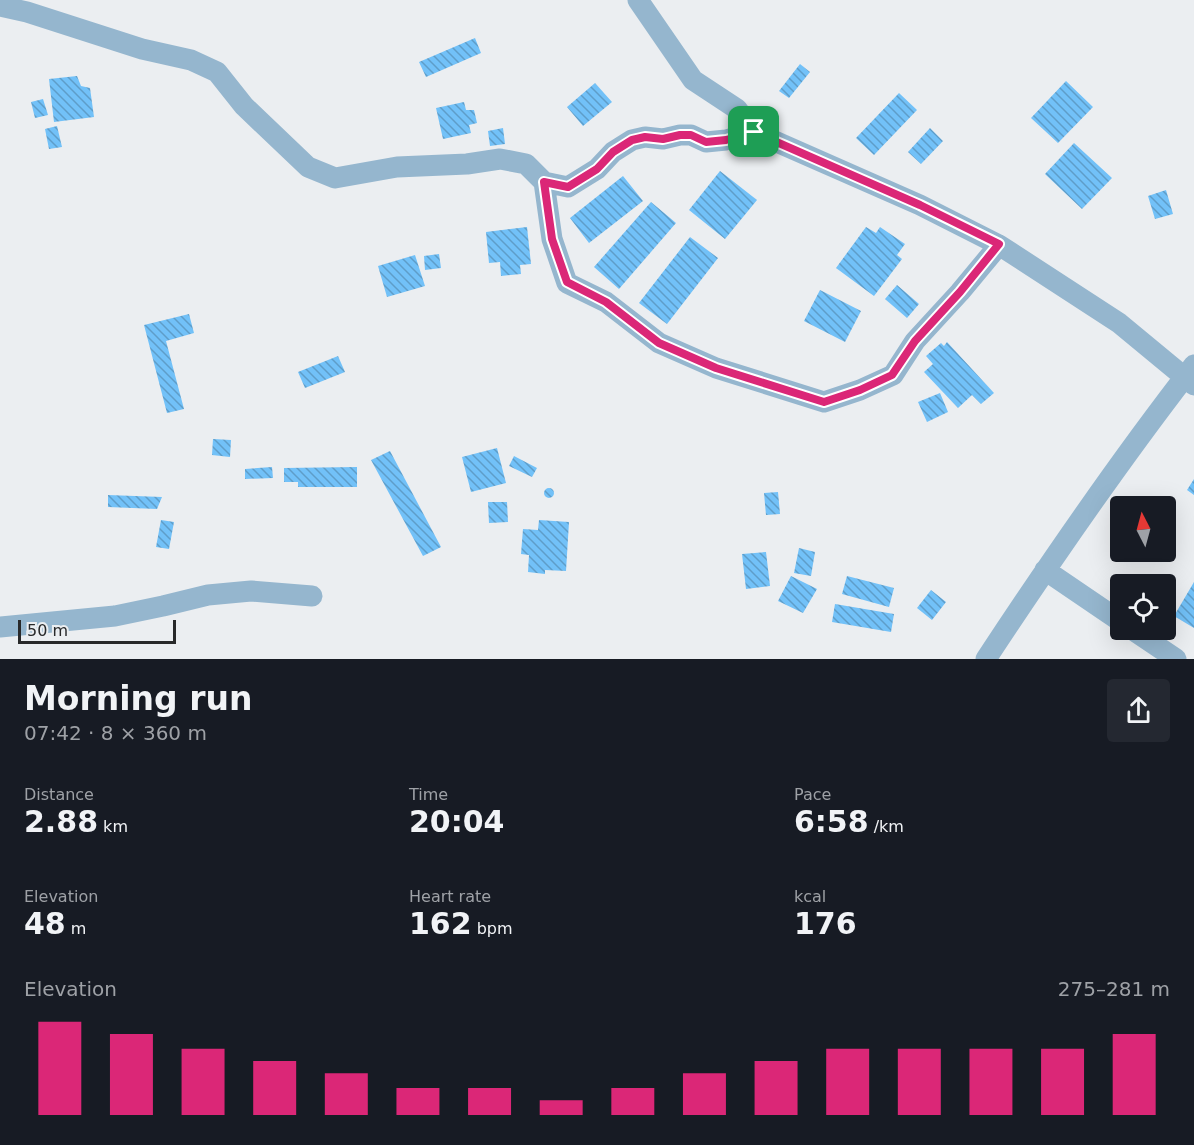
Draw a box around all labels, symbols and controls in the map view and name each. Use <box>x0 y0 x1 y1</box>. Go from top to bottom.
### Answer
pin <box>728 106 779 157</box>
icon: arrive <box>737 115 770 148</box>
north arrow <box>1110 496 1176 562</box>
map controls <box>1110 496 1176 640</box>
button: locate <box>1110 574 1176 640</box>
scale bar <box>18 617 176 644</box>
text: 50 m <box>27 621 68 640</box>
text: Morning run <box>24 679 252 718</box>
button: share <box>1107 679 1170 742</box>
text: 07:42 · 8 × 360 m <box>24 721 207 745</box>
text: Distance <box>24 785 94 804</box>
text: Time <box>409 785 448 804</box>
text: Pace <box>794 785 831 804</box>
text: 2.88 <box>24 804 98 839</box>
text: 20:04 <box>409 804 505 839</box>
text: 6:58 <box>794 804 869 839</box>
text: km <box>98 817 128 836</box>
text: /km <box>869 817 904 836</box>
text: Elevation <box>24 887 98 906</box>
text: Heart rate <box>409 887 491 906</box>
text: kcal <box>794 887 826 906</box>
text: 48 <box>24 906 66 941</box>
text: 162 <box>409 906 472 941</box>
text: 176 <box>794 906 857 941</box>
text: m <box>66 919 86 938</box>
text: bpm <box>472 919 513 938</box>
text: Elevation <box>24 977 117 1001</box>
text: 275–281 m <box>1058 977 1170 1001</box>

